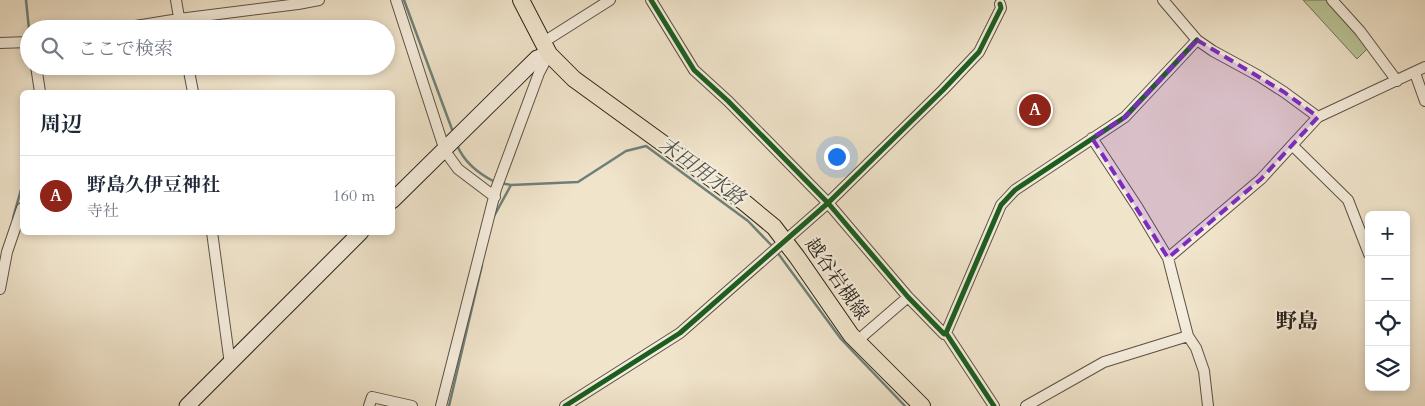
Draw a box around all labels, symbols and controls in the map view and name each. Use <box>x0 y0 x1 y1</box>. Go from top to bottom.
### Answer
search box <box>20 20 395 75</box>
icon: search <box>38 34 66 62</box>
text: ここで検索 <box>78 36 173 62</box>
pin: A <box>1019 91 1051 129</box>
text: 周辺 <box>40 110 82 139</box>
water label: 末田用水路 <box>654 131 752 212</box>
your location <box>824 144 850 170</box>
text: 野島久伊豆神社 <box>87 172 220 198</box>
text: A <box>50 185 62 207</box>
text: 160 m <box>333 185 375 207</box>
text: 寺社 <box>87 200 119 222</box>
map controls <box>1365 211 1410 391</box>
button: + <box>1365 211 1410 256</box>
street label: 越谷岩槻線 <box>799 233 875 325</box>
button: − <box>1365 256 1410 301</box>
button: locate <box>1365 301 1410 346</box>
district label: 野島 <box>1276 307 1318 336</box>
button: layers <box>1365 346 1410 391</box>

